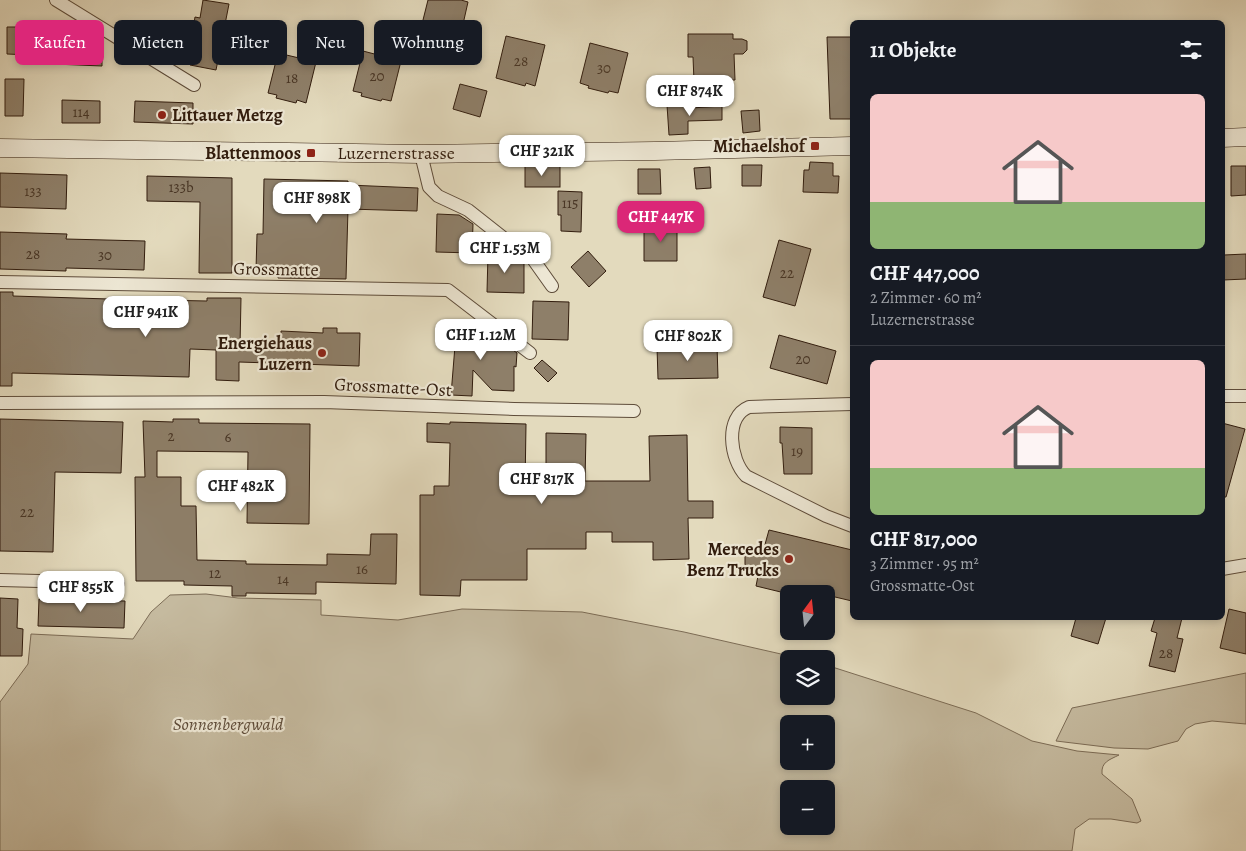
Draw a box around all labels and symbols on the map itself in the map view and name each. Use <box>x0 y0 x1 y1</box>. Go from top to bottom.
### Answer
house number: 28 <box>514 51 528 71</box>
house number: 30 <box>597 58 611 78</box>
house number: 20 <box>369 66 385 86</box>
house number: 18 <box>286 68 298 88</box>
pin: CHF 874K <box>638 74 742 117</box>
house number: 114 <box>72 102 90 122</box>
place label: Littauer Metzg <box>172 103 284 127</box>
marker: Littauer Metzg <box>156 109 168 121</box>
pin: CHF 321K <box>490 134 594 177</box>
place label: Michaelshof <box>713 134 808 158</box>
marker: Michaelshof <box>809 140 821 152</box>
place label: Blattenmoos <box>205 141 301 165</box>
street label: Luzernerstrasse <box>337 141 455 165</box>
marker: Blattenmoos <box>305 147 317 159</box>
house number: 133b <box>168 177 194 197</box>
house number: 133 <box>24 181 42 201</box>
pin: CHF 898K <box>265 182 369 224</box>
house number: 115 <box>562 193 578 213</box>
pin: CHF 447K <box>609 200 713 243</box>
pin: CHF 1.53M <box>448 232 562 274</box>
house number: 28 <box>26 244 40 264</box>
house number: 30 <box>98 245 112 265</box>
street label: Grossmatte <box>233 256 319 282</box>
house number: 22 <box>780 263 794 283</box>
pin: CHF 941K <box>94 296 198 338</box>
pin: CHF 1.12M <box>424 318 538 361</box>
pin: CHF 802K <box>636 320 740 362</box>
place label: Energiehaus Luzern <box>218 331 312 376</box>
marker: Energiehaus Luzern <box>316 347 328 359</box>
house number: 20 <box>795 349 811 369</box>
street label: Grossmatte-Ost <box>334 372 452 402</box>
house number: 2 <box>167 426 175 446</box>
house number: 6 <box>225 427 232 447</box>
house number: 19 <box>791 441 803 461</box>
pin: CHF 817K <box>490 462 594 505</box>
pin: CHF 482K <box>189 470 293 512</box>
house number: 22 <box>20 502 34 522</box>
place label: Mercedes Benz Trucks <box>686 537 779 582</box>
marker: Mercedes Benz Trucks <box>783 553 795 565</box>
house number: 16 <box>356 559 368 579</box>
house number: 12 <box>209 563 221 583</box>
house number: 14 <box>277 569 289 589</box>
pin: CHF 855K <box>29 570 133 613</box>
north arrow <box>780 585 835 640</box>
house number: 28 <box>1159 643 1173 663</box>
park label: Sonnenbergwald <box>173 712 284 736</box>

